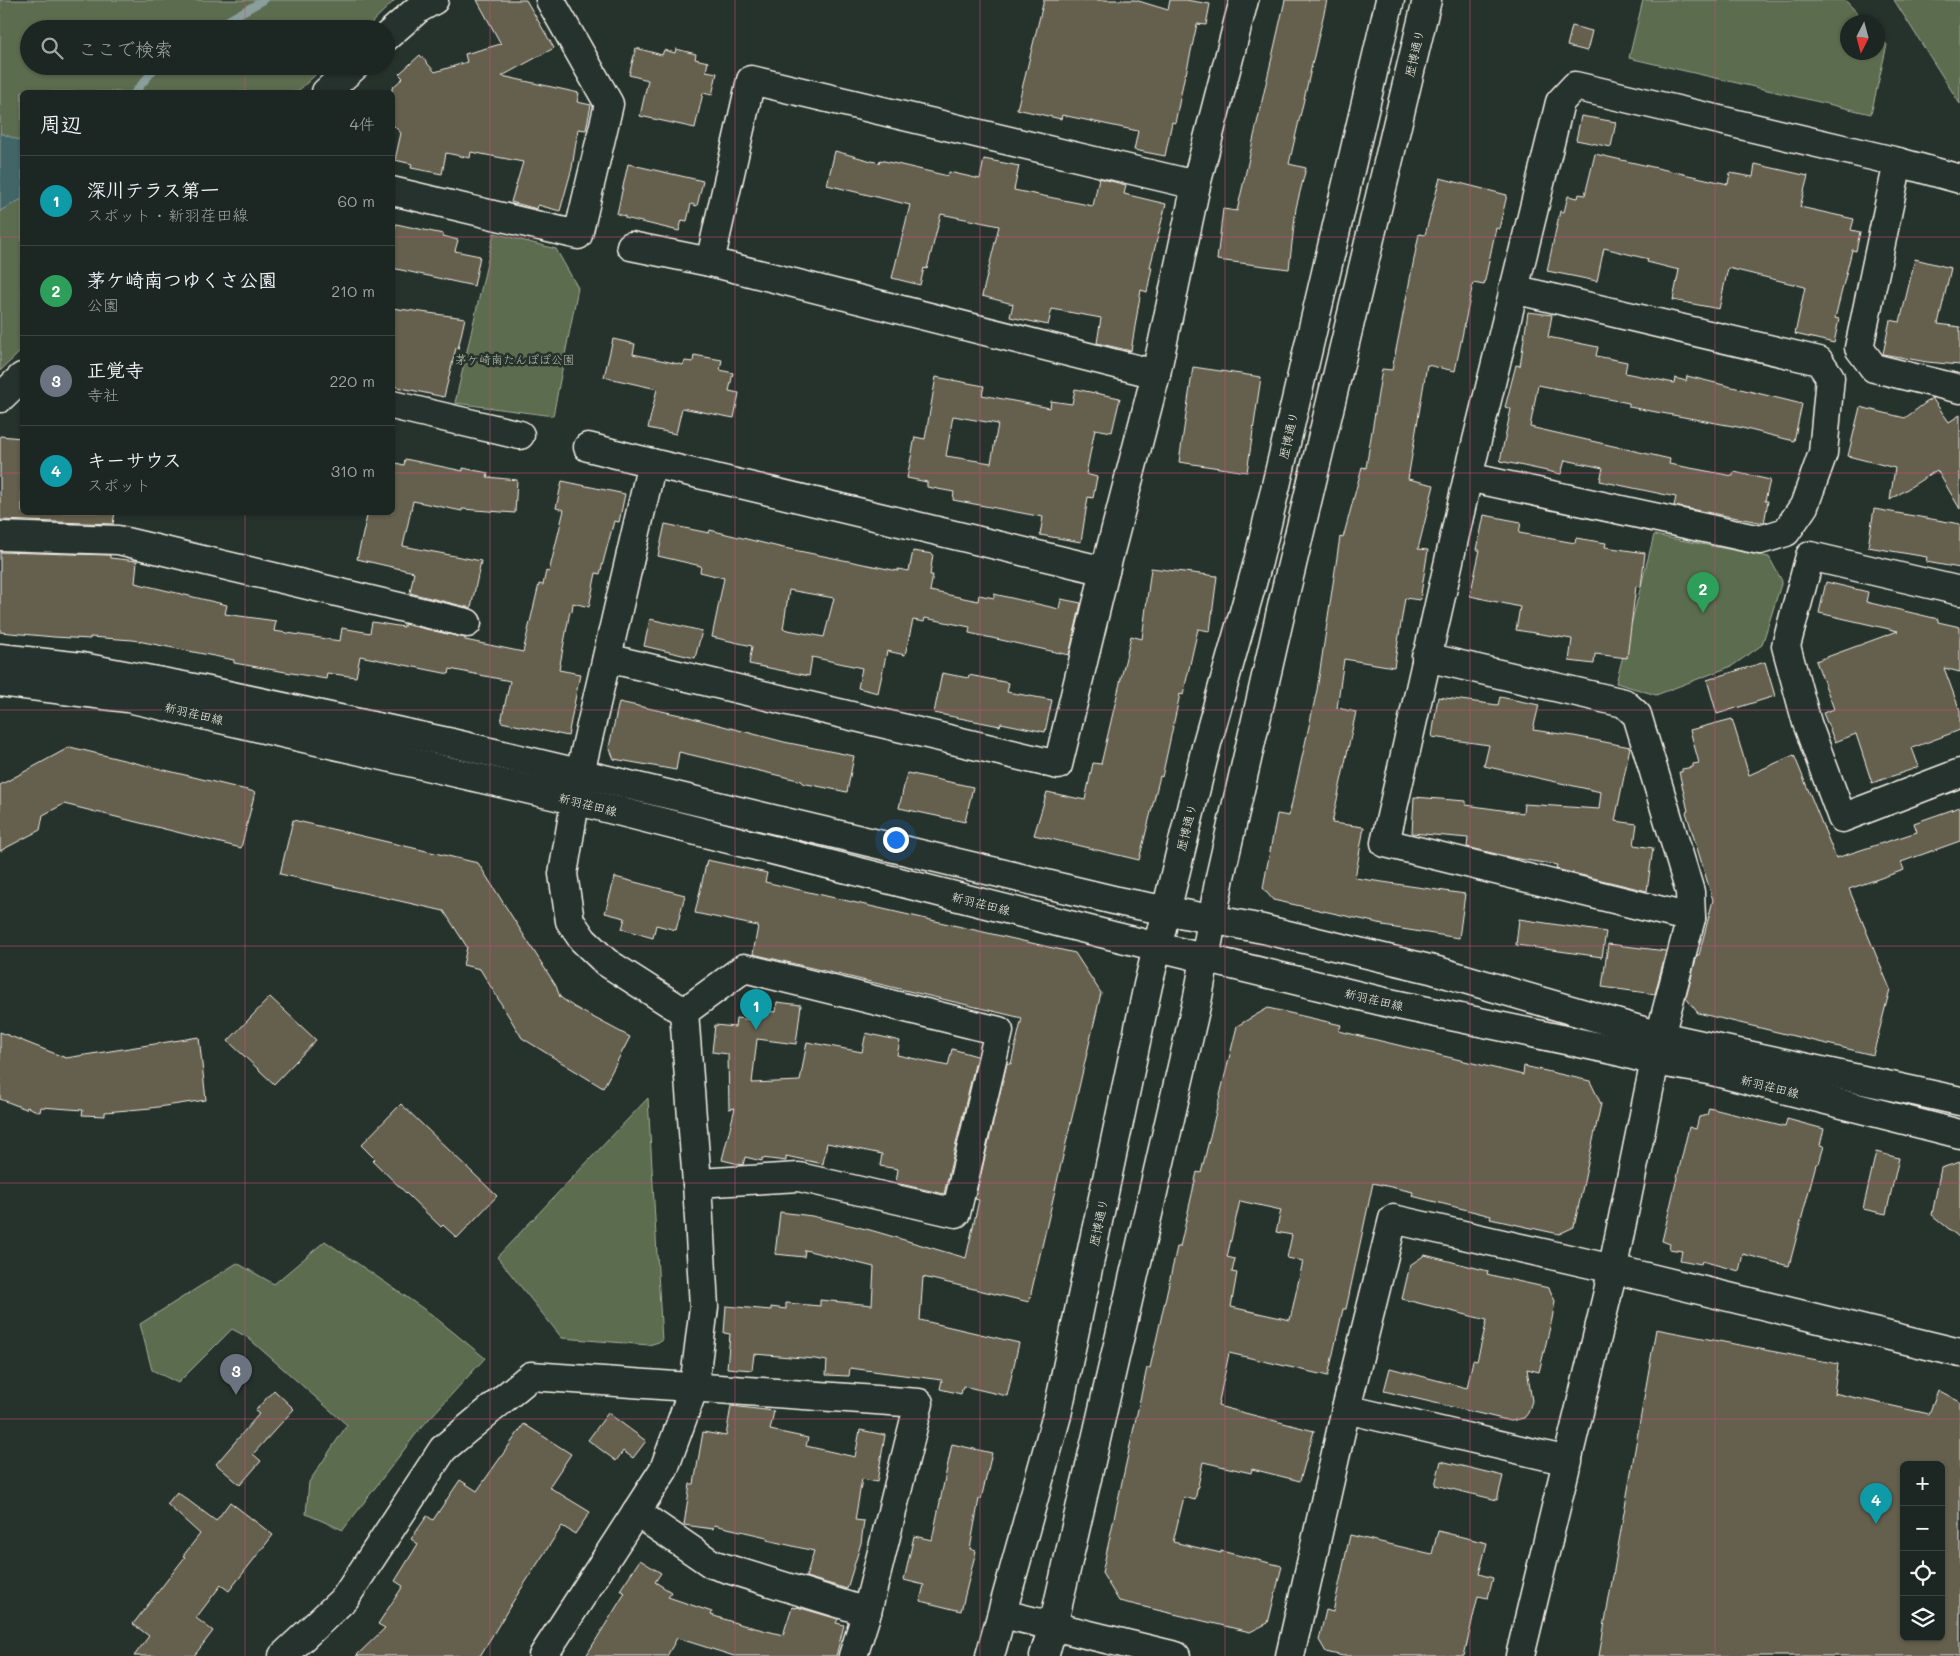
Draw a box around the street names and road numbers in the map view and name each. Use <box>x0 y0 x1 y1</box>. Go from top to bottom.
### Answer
street label: 歴博通り <box>1401 28 1427 78</box>
street label: 歴博通り <box>1275 410 1301 460</box>
street label: 新羽荏田線 <box>163 698 225 728</box>
street label: 新羽荏田線 <box>557 789 619 819</box>
street label: 歴博通り <box>1172 802 1200 852</box>
street label: 新羽荏田線 <box>950 888 1012 918</box>
street label: 新羽荏田線 <box>1343 984 1405 1014</box>
street label: 新羽荏田線 <box>1739 1071 1801 1101</box>
street label: 歴博通り <box>1085 1197 1111 1247</box>

